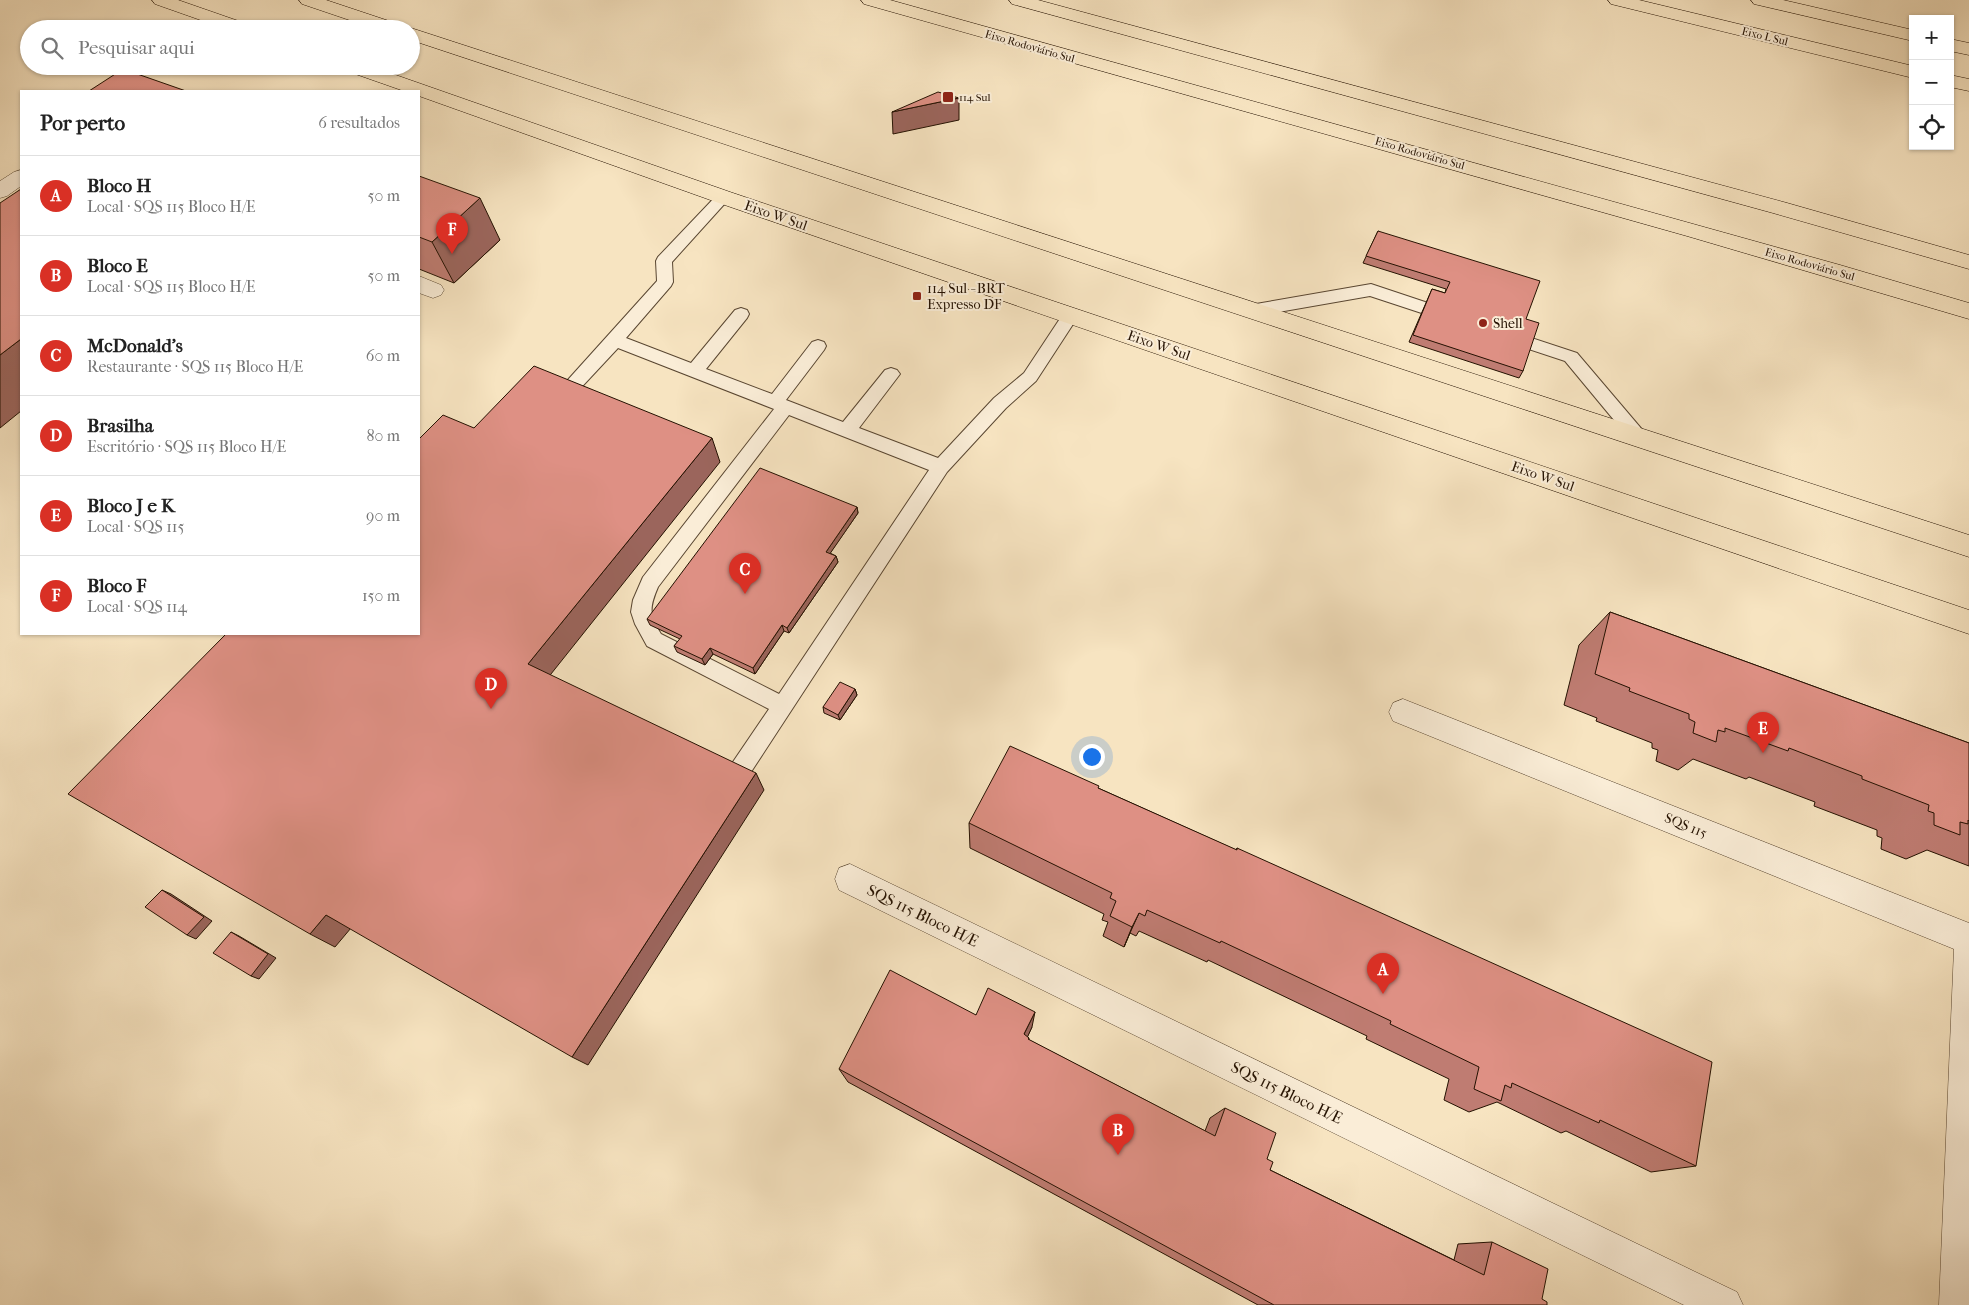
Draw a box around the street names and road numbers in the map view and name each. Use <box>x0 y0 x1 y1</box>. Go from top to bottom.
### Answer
street label: Eixo L Sul <box>1740 24 1789 49</box>
street label: Eixo Rodoviário Sul <box>983 27 1076 66</box>
street label: Eixo Rodoviário Sul <box>1373 134 1466 173</box>
street label: Eixo W Sul <box>742 197 810 234</box>
street label: Eixo Rodoviário Sul <box>1763 245 1856 284</box>
street label: Eixo W Sul <box>1125 327 1193 364</box>
street label: Eixo W Sul <box>1509 458 1577 495</box>
street label: SQS 115 <box>1662 809 1710 842</box>
street label: SQS 115 Bloco H/E <box>864 880 982 951</box>
street label: SQS 115 Bloco H/E <box>1228 1057 1346 1128</box>

